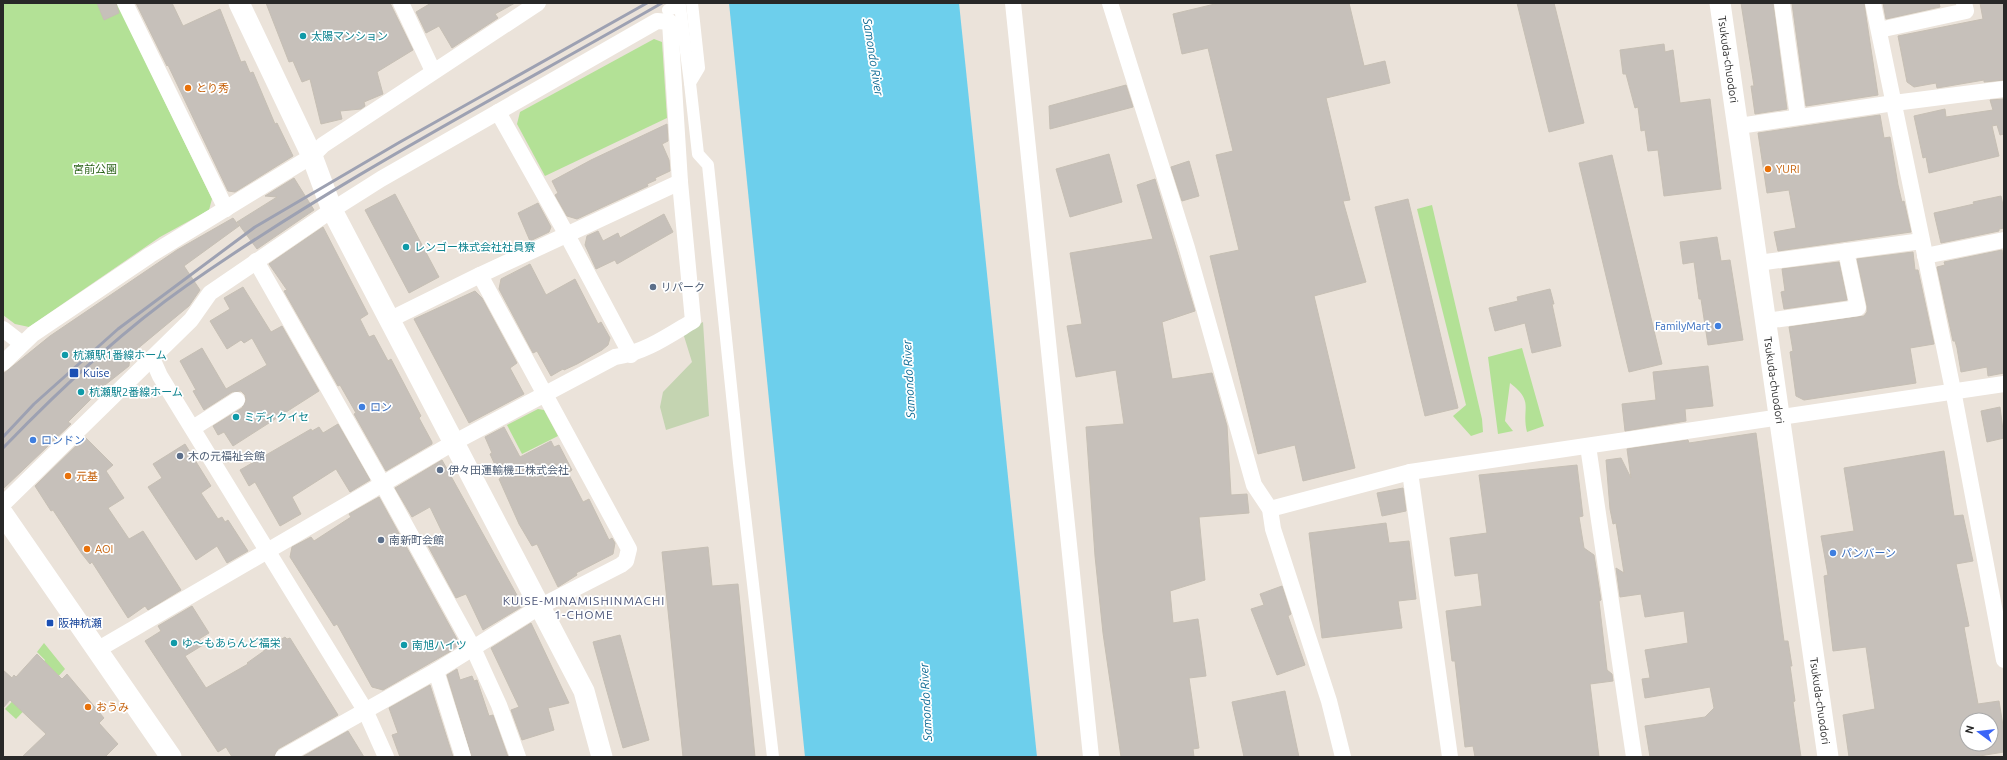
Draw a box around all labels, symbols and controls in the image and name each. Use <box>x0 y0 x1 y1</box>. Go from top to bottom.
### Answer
street label: Tsukuda-chuodori <box>1716 15 1740 104</box>
water label: Samondo River <box>861 16 886 97</box>
place label: 太陽マンション <box>311 30 388 42</box>
marker: 太陽マンション <box>298 31 308 41</box>
place label: とり秀 <box>196 82 229 94</box>
marker: とり秀 <box>183 83 193 93</box>
park label: 宮前公園 <box>73 163 117 175</box>
place label: YURI <box>1776 163 1800 175</box>
marker: YURI <box>1763 164 1773 174</box>
place label: レンゴー株式会社社員寮 <box>414 241 535 253</box>
marker: レンゴー株式会社社員寮 <box>401 242 411 252</box>
place label: リパーク <box>661 281 705 293</box>
marker: リパーク <box>648 282 658 292</box>
place label: FamilyMart <box>1655 320 1711 332</box>
marker: FamilyMart <box>1713 321 1723 331</box>
street label: Tsukuda-chuodori <box>1762 336 1786 424</box>
water label: Samondo River <box>900 339 917 419</box>
place label: 杭瀬駅1番線ホーム <box>73 349 167 361</box>
marker: 杭瀬駅1番線ホーム <box>60 350 70 360</box>
marker: Kuise <box>68 367 80 379</box>
place label: Kuise <box>83 367 109 379</box>
place label: 杭瀬駅2番線ホーム <box>89 386 183 398</box>
marker: 杭瀬駅2番線ホーム <box>76 387 86 397</box>
place label: ロン <box>370 401 392 413</box>
marker: ロン <box>357 402 367 412</box>
place label: ミディクイセ <box>244 411 309 423</box>
marker: ミディクイセ <box>231 412 241 422</box>
place label: ロンドン <box>41 434 85 446</box>
marker: ロンドン <box>28 435 38 445</box>
place label: 木の元福祉会館 <box>188 450 265 462</box>
marker: 木の元福祉会館 <box>175 451 185 461</box>
place label: 伊々田運輸機工株式会社 <box>448 464 569 476</box>
marker: 伊々田運輸機工株式会社 <box>435 465 445 475</box>
place label: 元基 <box>76 470 98 482</box>
marker: 元基 <box>63 471 73 481</box>
place label: 南新町会館 <box>389 534 444 546</box>
marker: 南新町会館 <box>376 535 386 545</box>
place label: AOI <box>95 543 113 555</box>
marker: AOI <box>82 544 92 554</box>
place label: パンバーン <box>1841 547 1896 559</box>
marker: パンバーン <box>1828 548 1838 558</box>
district label: KUISE-MINAMISHINMACHI 1-CHOME <box>503 594 665 621</box>
place label: 阪神杭瀬 <box>58 617 102 629</box>
marker: 阪神杭瀬 <box>45 618 55 628</box>
place label: ゆ～もあらんど福栄 <box>182 637 281 649</box>
marker: ゆ～もあらんど福栄 <box>169 638 179 648</box>
place label: 南旭ハイツ <box>412 639 467 651</box>
marker: 南旭ハイツ <box>399 640 409 650</box>
street label: Tsukuda-chuodori <box>1808 657 1832 745</box>
water label: Samondo River <box>917 662 934 742</box>
place label: おうみ <box>96 701 129 713</box>
marker: おうみ <box>83 702 93 712</box>
north arrow <box>1959 712 1999 752</box>
text: N <box>1962 724 1976 735</box>

